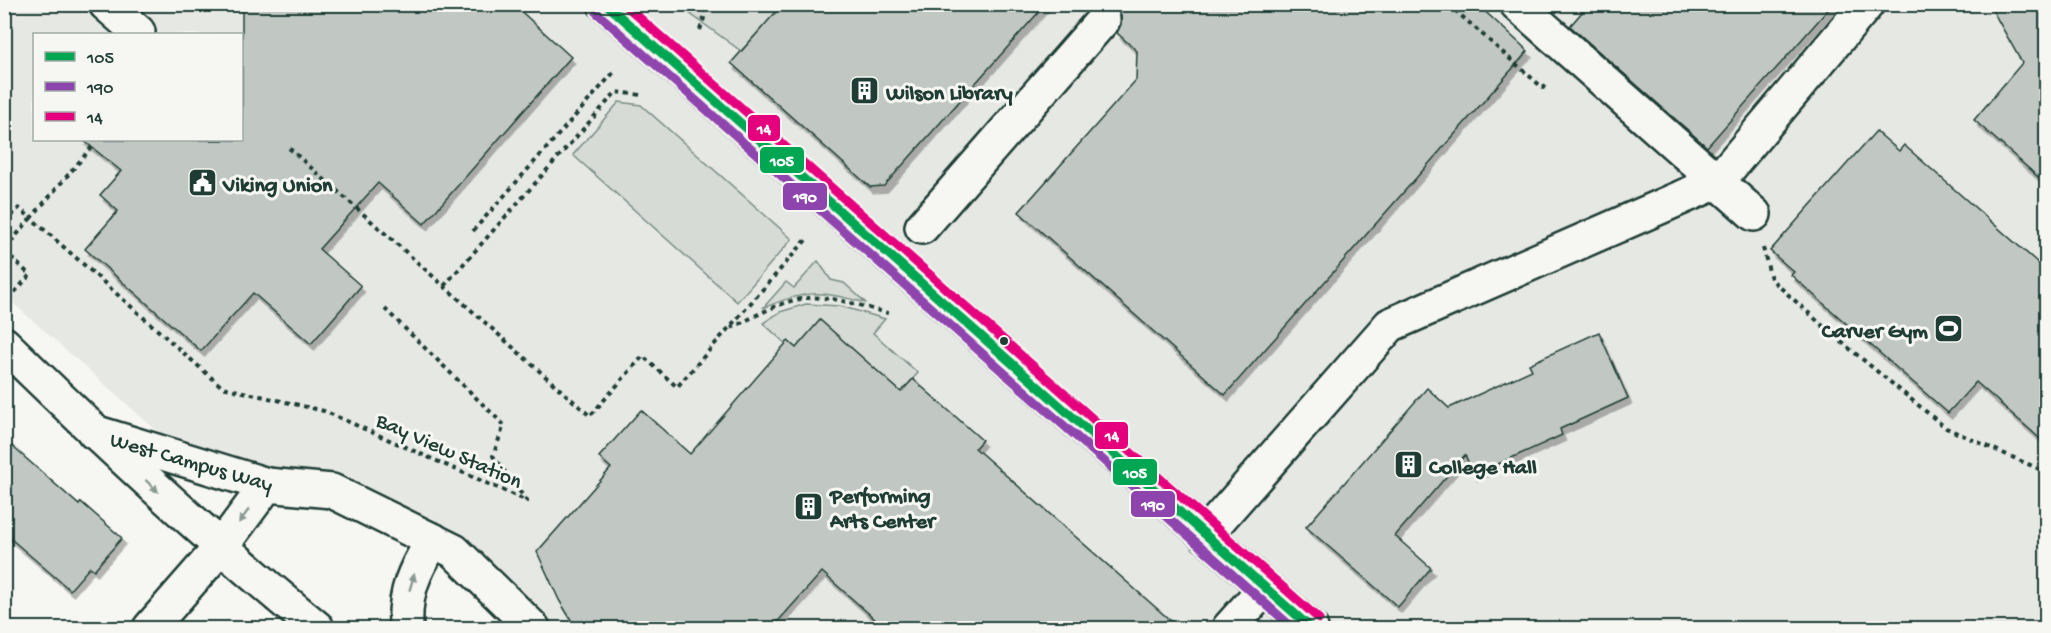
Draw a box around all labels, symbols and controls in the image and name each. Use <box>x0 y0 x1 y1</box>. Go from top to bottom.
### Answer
legend <box>33 33 243 141</box>
text: 105 <box>86 49 114 70</box>
building icon: Wilson Library <box>849 75 881 107</box>
text: 190 <box>86 79 114 100</box>
place label: Wilson Library <box>885 82 1013 108</box>
text: 14 <box>86 109 103 130</box>
line badge: 14 <box>747 114 781 142</box>
text: 14 <box>756 122 771 141</box>
line badge: 105 <box>759 146 805 174</box>
text: 105 <box>769 154 795 173</box>
public building icon: Viking Union <box>186 167 218 199</box>
place label: Viking Union <box>222 174 333 200</box>
line badge: 190 <box>782 182 828 211</box>
text: 190 <box>792 190 817 209</box>
sports icon: Carver Gym <box>1933 313 1965 345</box>
place label: Carver Gym <box>1821 320 1928 346</box>
unlabelled marker <box>998 335 1010 347</box>
street label: Bay View Station <box>370 408 526 497</box>
line badge: 14 <box>1094 421 1129 450</box>
street label: West Campus Way <box>106 428 276 500</box>
text: 14 <box>1104 429 1119 448</box>
building icon: College Hall <box>1392 449 1424 481</box>
place label: College Hall <box>1428 456 1537 482</box>
line badge: 105 <box>1112 458 1158 486</box>
text: 105 <box>1122 466 1148 485</box>
one-way arrow <box>145 478 159 492</box>
place label: Performing Arts Center <box>829 485 937 536</box>
line badge: 190 <box>1130 490 1176 518</box>
building icon: Performing Arts Center <box>793 491 825 523</box>
text: 190 <box>1140 498 1165 517</box>
one-way arrow <box>238 509 250 524</box>
one-way arrow <box>408 573 417 591</box>

